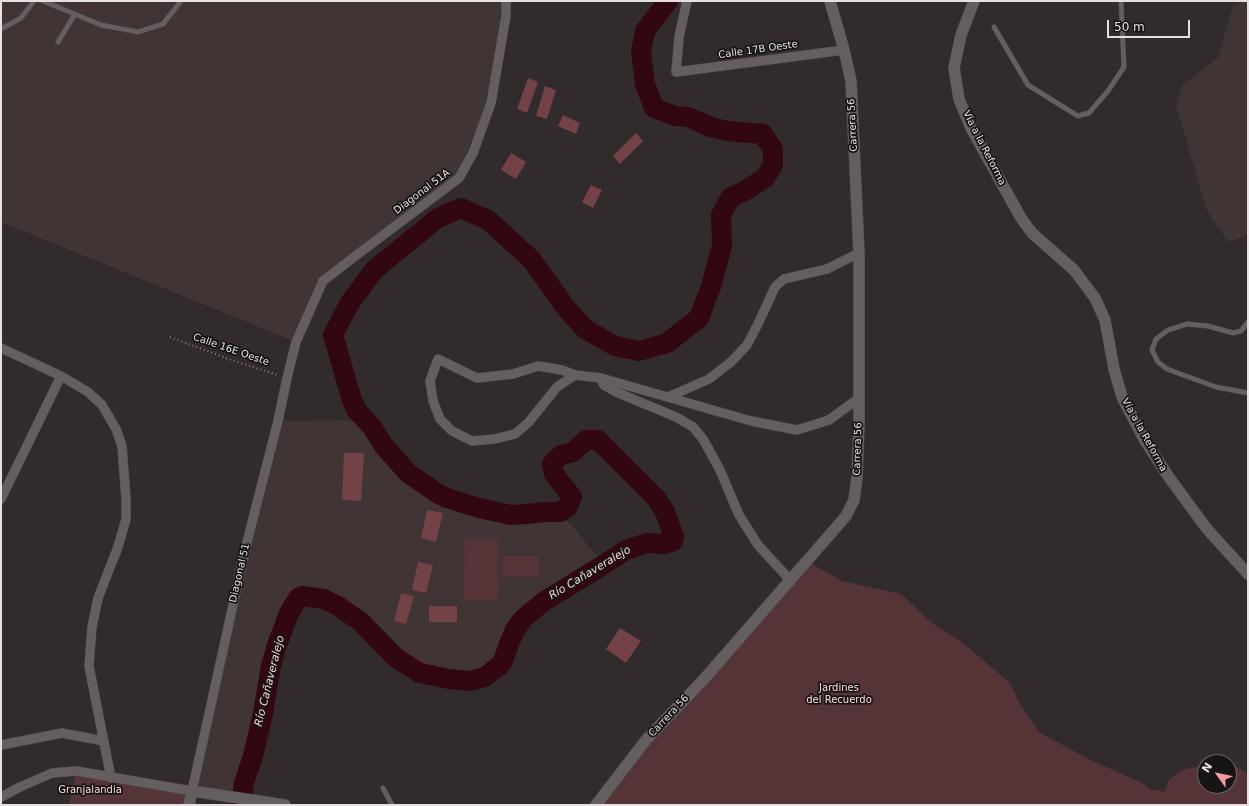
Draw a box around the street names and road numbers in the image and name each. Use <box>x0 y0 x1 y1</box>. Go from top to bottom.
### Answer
street label: Calle 17B Oeste <box>718 38 798 62</box>
street label: Carrera 56 <box>846 98 860 152</box>
street label: Vía a la Reforma <box>960 109 1008 187</box>
street label: Diagonal 51A <box>392 167 452 217</box>
street label: Calle 16E Oeste <box>191 331 271 369</box>
street label: Vía a la Reforma <box>1119 396 1169 474</box>
street label: Carrera 56 <box>851 422 865 476</box>
street label: Diagonal 51 <box>227 542 253 604</box>
street label: Carrera 56 <box>646 692 692 740</box>

